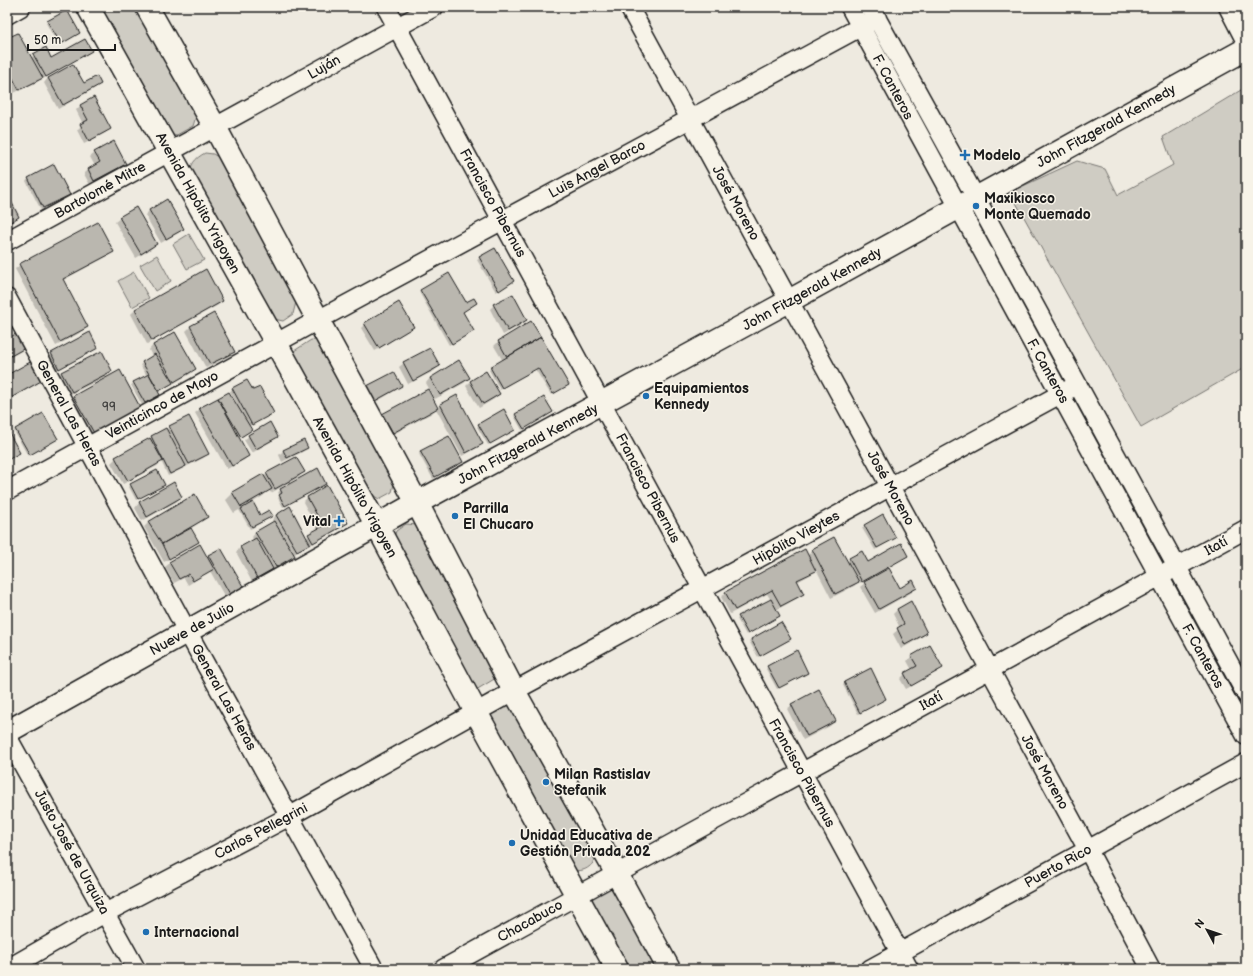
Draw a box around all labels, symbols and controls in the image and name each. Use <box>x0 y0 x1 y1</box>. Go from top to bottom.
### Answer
scale bar <box>28 26 115 52</box>
text: 50 m <box>34 33 61 48</box>
street label: Luján <box>305 51 344 83</box>
street label: F. Canteros <box>869 52 917 123</box>
street label: John Fitzgerald Kennedy <box>1033 80 1179 171</box>
street label: Avenida Hipólito Yrigoyen <box>152 129 244 277</box>
street label: Luis Angel Barco <box>546 136 648 202</box>
street label: Francisco Pibernus <box>456 146 530 260</box>
place label: Modelo <box>973 147 1021 164</box>
marker: Modelo <box>960 150 970 160</box>
street label: Bartolomé Mitre <box>51 158 149 222</box>
street label: José Moreno <box>708 163 764 243</box>
place label: Maxikiosco Monte Quemado <box>984 190 1091 223</box>
marker: Maxikiosco Monte Quemado <box>971 201 981 211</box>
street label: John Fitzgerald Kennedy <box>739 243 885 334</box>
street label: F. Canteros <box>1023 336 1073 406</box>
street label: General Las Heras <box>33 357 105 469</box>
street label: Veinticinco de Mayo <box>103 367 221 443</box>
place label: Equipamientos Kennedy <box>654 380 749 413</box>
marker: Equipamientos Kennedy <box>641 391 651 401</box>
street label: John Fitzgerald Kennedy <box>455 399 602 488</box>
house number: 99 <box>102 400 116 415</box>
street label: Avenida Hipólito Yrigoyen <box>309 413 401 561</box>
street label: Francisco Pibernus <box>612 430 684 546</box>
street label: José Moreno <box>863 448 919 528</box>
place label: Parrilla El Chucaro <box>463 500 534 533</box>
street label: Hipólito Vieytes <box>750 507 842 569</box>
marker: Parrilla El Chucaro <box>450 511 460 521</box>
place label: Vital <box>303 513 331 530</box>
marker: Vital <box>334 516 344 526</box>
street label: Itatí <box>1201 532 1231 559</box>
street label: Nueve de Julio <box>147 599 237 659</box>
street label: F. Canteros <box>1178 621 1228 691</box>
street label: General Las Heras <box>188 641 260 753</box>
street label: Itatí <box>916 687 946 714</box>
street label: Francisco Pibernus <box>765 716 839 830</box>
street label: José Moreno <box>1017 732 1073 812</box>
place label: Milan Rastislav Stefanik <box>554 766 651 799</box>
marker: Milan Rastislav Stefanik <box>541 777 551 787</box>
street label: Justo José de Urquiza <box>31 787 113 917</box>
street label: Carlos Pellegrini <box>211 799 311 863</box>
place label: Unidad Educativa de Gestión Privada 202 <box>520 827 652 860</box>
marker: Unidad Educativa de Gestión Privada 202 <box>507 838 517 848</box>
street label: Puerto Rico <box>1021 841 1095 891</box>
street label: Chacabuco <box>494 896 566 946</box>
north arrow <box>1187 910 1227 950</box>
text: N <box>1192 917 1207 931</box>
place label: Internacional <box>154 924 239 941</box>
marker: Internacional <box>141 927 151 937</box>

